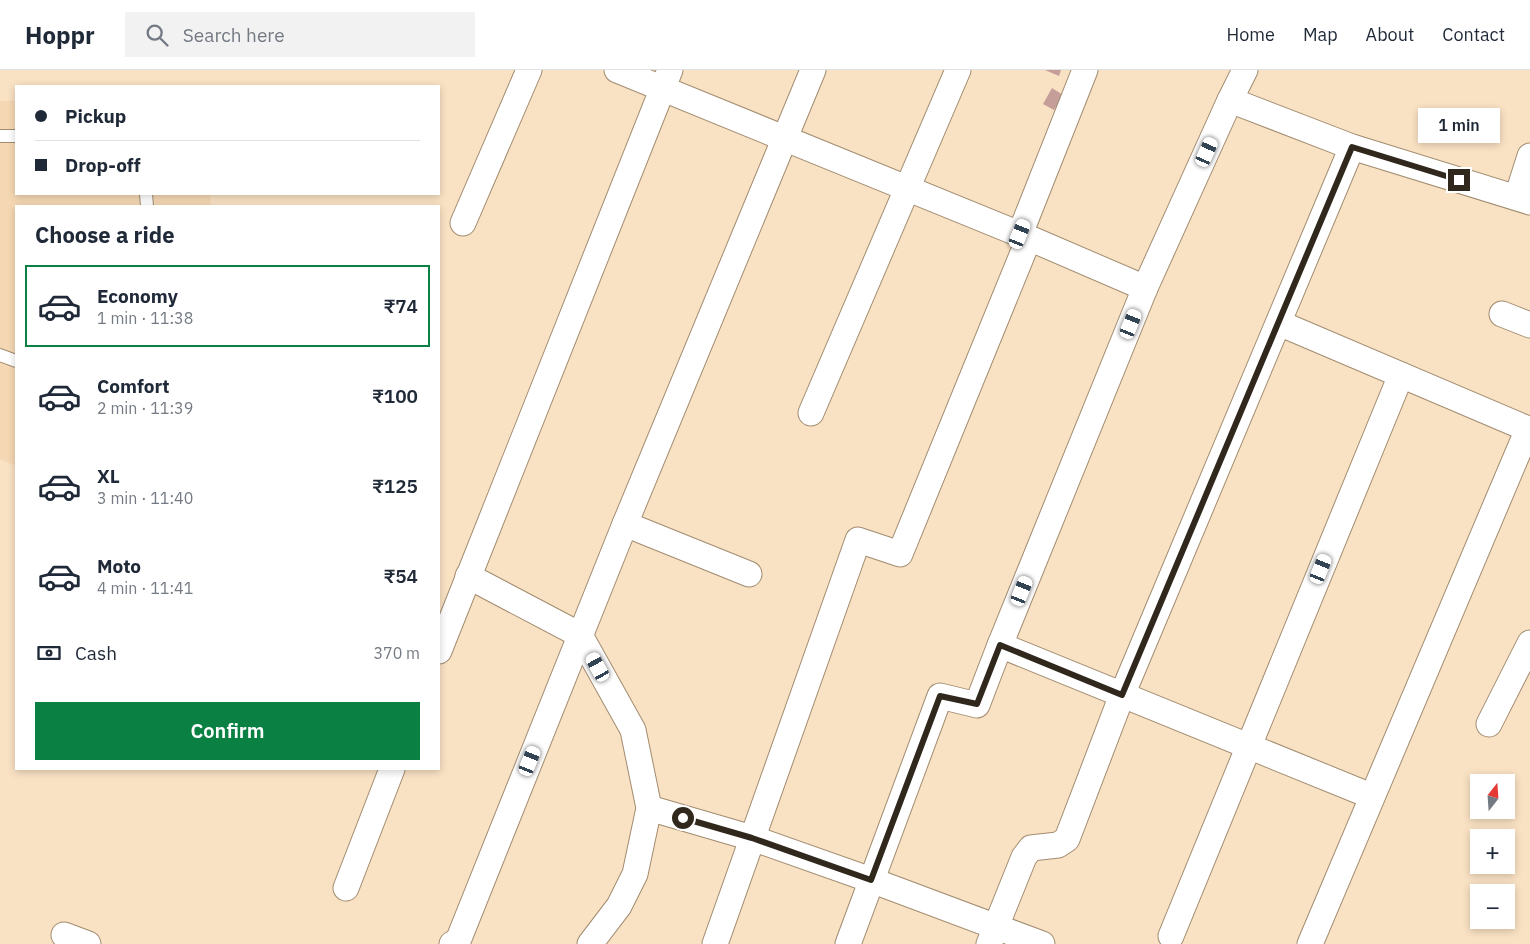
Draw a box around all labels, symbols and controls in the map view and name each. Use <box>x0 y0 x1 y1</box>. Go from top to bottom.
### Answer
search box <box>125 12 475 57</box>
text: Hoppr <box>25 19 95 51</box>
icon: search <box>143 21 171 49</box>
text: Search here <box>183 23 285 47</box>
text: Home <box>1227 23 1275 46</box>
text: Map <box>1303 23 1338 46</box>
text: About <box>1366 23 1414 46</box>
text: Contact <box>1442 23 1505 46</box>
text: Pickup <box>65 104 126 128</box>
callout: 1 min <box>1418 108 1500 142</box>
text: 1 min <box>1438 115 1480 135</box>
car <box>1194 135 1219 169</box>
text: Drop-off <box>65 153 141 177</box>
route end <box>1448 169 1470 191</box>
car <box>1007 217 1032 251</box>
text: Choose a ride <box>35 220 175 249</box>
icon: car <box>37 284 82 329</box>
text: Economy <box>97 284 178 308</box>
text: ₹74 <box>383 294 418 318</box>
car <box>1118 307 1143 341</box>
text: 1 min · 11:38 <box>97 308 193 328</box>
icon: car <box>37 374 82 419</box>
text: Comfort <box>97 374 170 398</box>
text: ₹100 <box>372 384 418 408</box>
text: 2 min · 11:39 <box>97 398 193 418</box>
icon: car <box>37 464 82 509</box>
text: XL <box>97 464 120 488</box>
text: ₹125 <box>372 474 418 498</box>
text: 3 min · 11:40 <box>97 488 193 508</box>
car <box>1308 552 1333 586</box>
icon: car <box>37 554 82 599</box>
text: Moto <box>97 554 141 578</box>
text: ₹54 <box>383 564 418 588</box>
car <box>1009 574 1034 608</box>
text: 4 min · 11:41 <box>97 578 193 598</box>
icon: cash <box>35 639 63 667</box>
text: Cash <box>75 641 117 665</box>
text: 370 m <box>373 643 420 663</box>
car <box>584 650 611 684</box>
button: Confirm <box>35 702 420 760</box>
car <box>517 744 542 778</box>
north arrow <box>1470 774 1515 819</box>
map controls <box>1470 774 1515 929</box>
route start <box>672 807 694 829</box>
button: + <box>1470 829 1515 874</box>
button: − <box>1470 884 1515 929</box>

